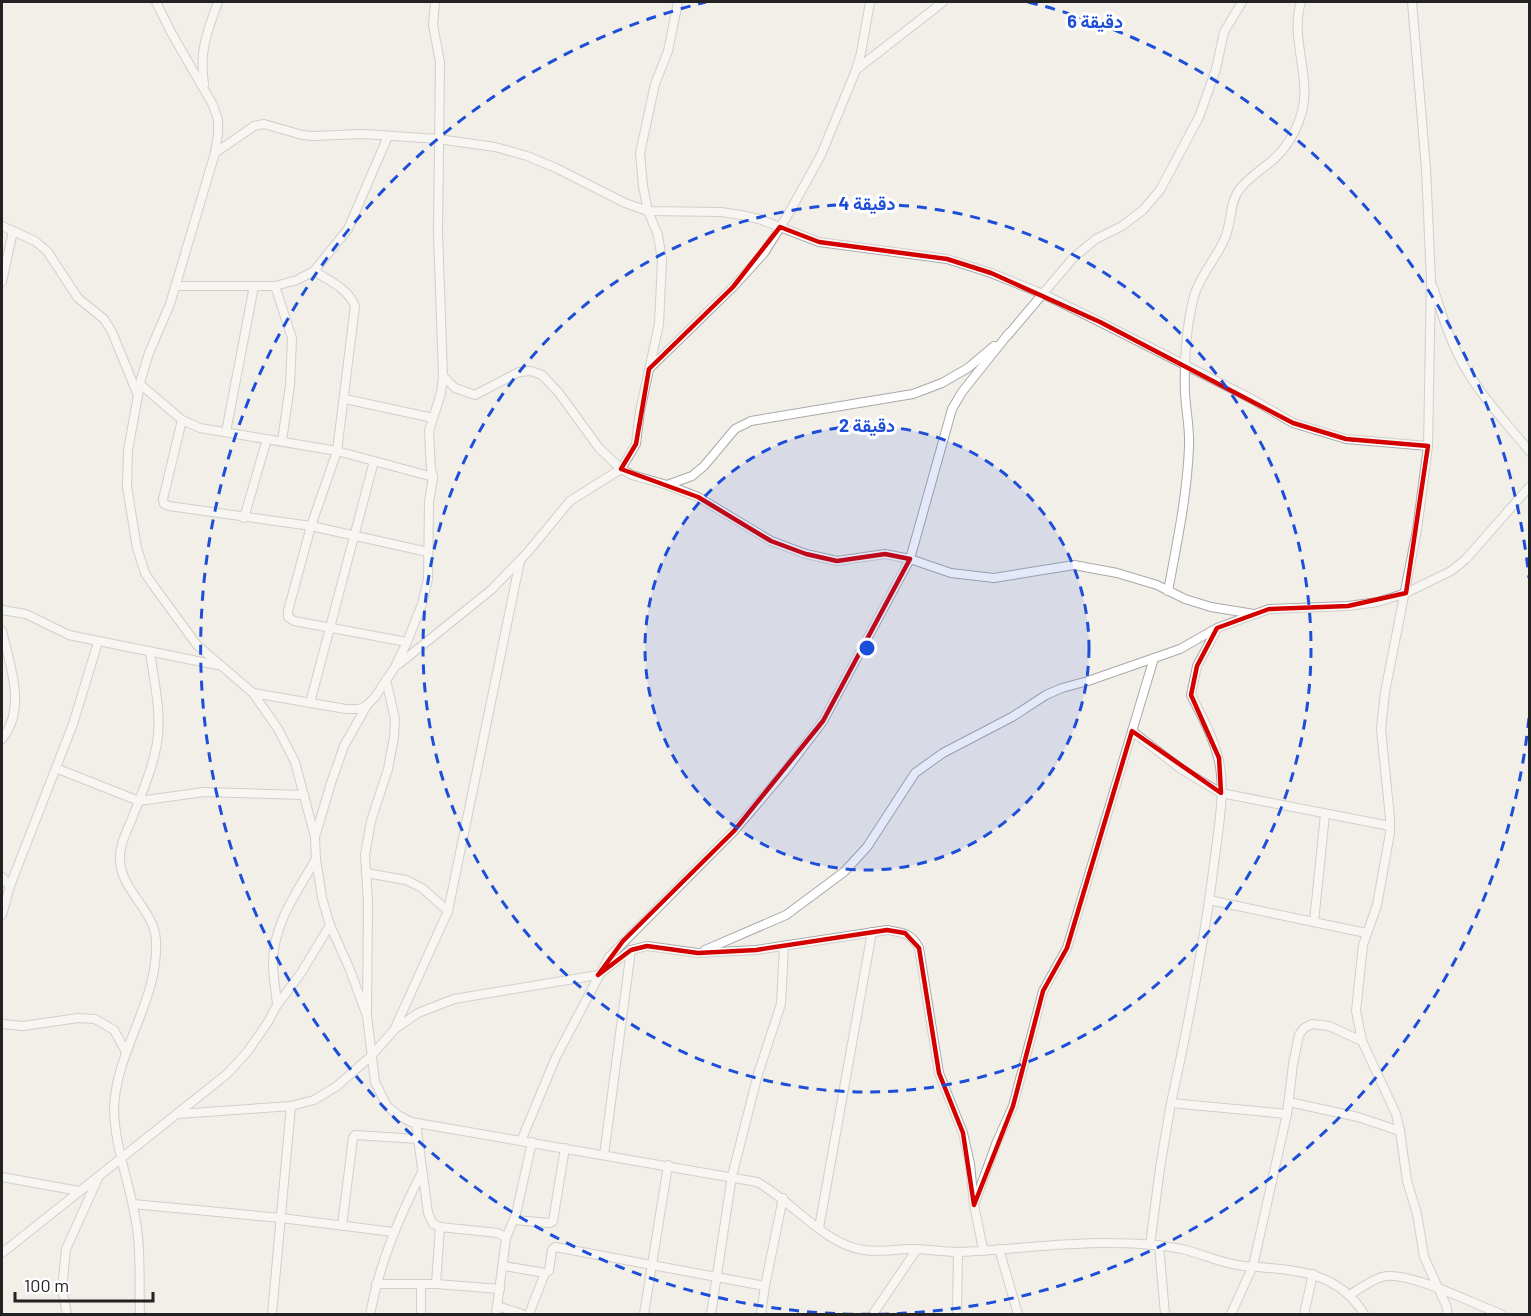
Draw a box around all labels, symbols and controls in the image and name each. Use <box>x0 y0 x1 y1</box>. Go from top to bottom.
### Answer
text: 6 دقيقة <box>1067 10 1123 33</box>
text: 4 دقيقة <box>839 192 895 215</box>
text: 2 دقيقة <box>839 414 895 437</box>
centre of rings <box>857 638 877 658</box>
scale bar <box>15 1265 153 1303</box>
text: 100 m <box>24 1274 69 1296</box>

